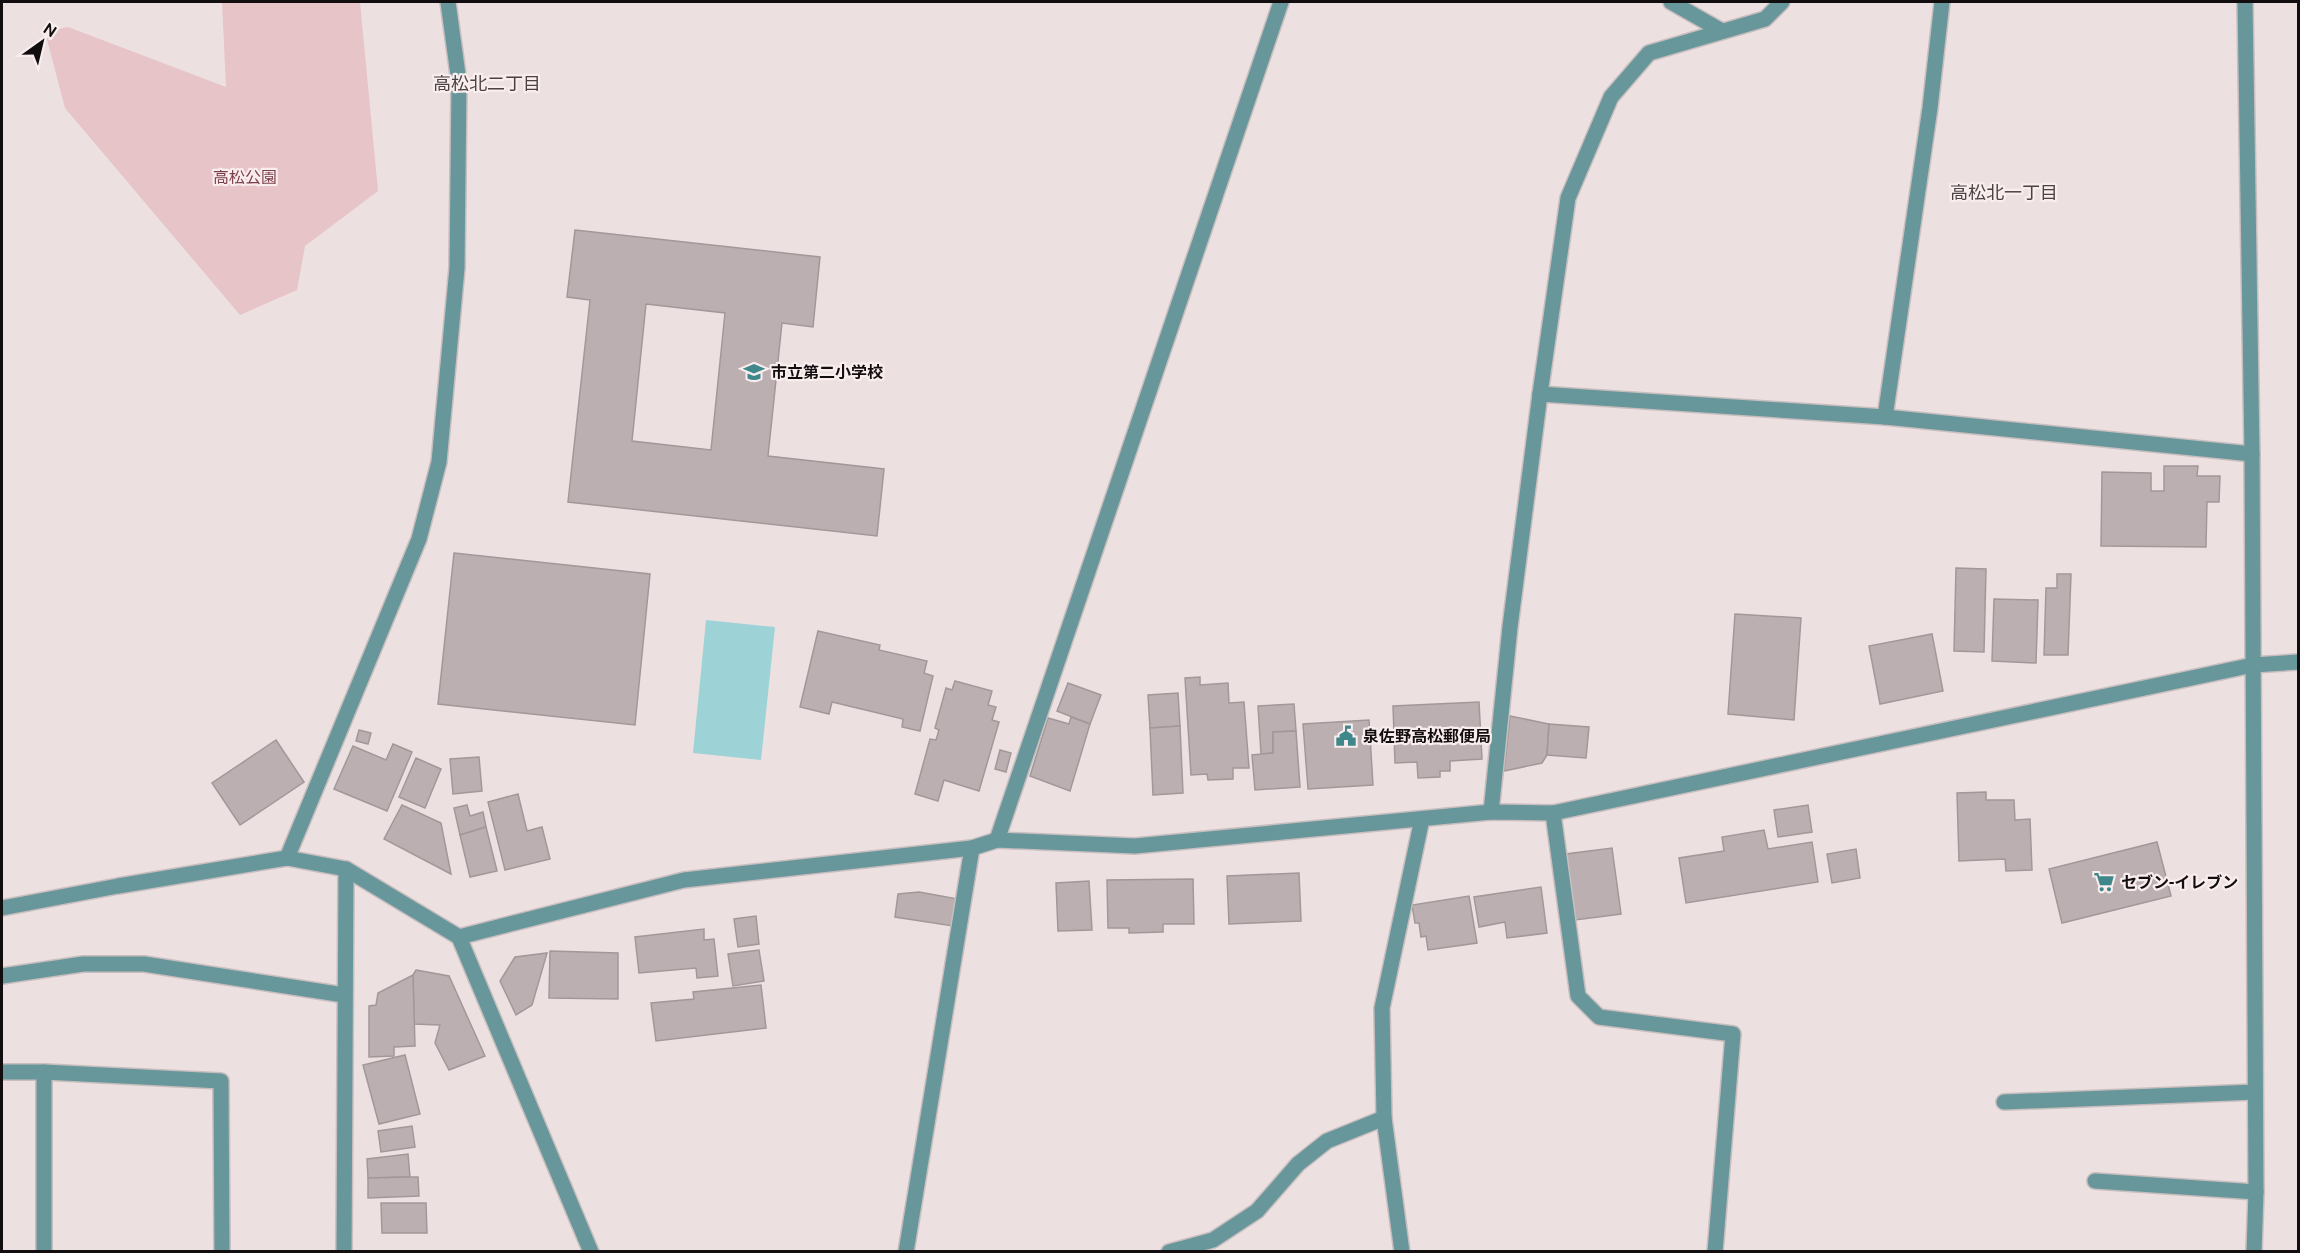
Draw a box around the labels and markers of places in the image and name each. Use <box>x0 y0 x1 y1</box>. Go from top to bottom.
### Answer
school or university icon: 市立第二小学校 <box>742 360 766 384</box>
place label: 市立第二小学校 <box>771 363 883 381</box>
public building icon: 泉佐野高松郵便局 <box>1334 724 1358 748</box>
place label: 泉佐野高松郵便局 <box>1363 727 1491 745</box>
supermarket icon: セブン-イレブン <box>2092 870 2116 894</box>
place label: セブン-イレブン <box>2121 873 2238 891</box>

